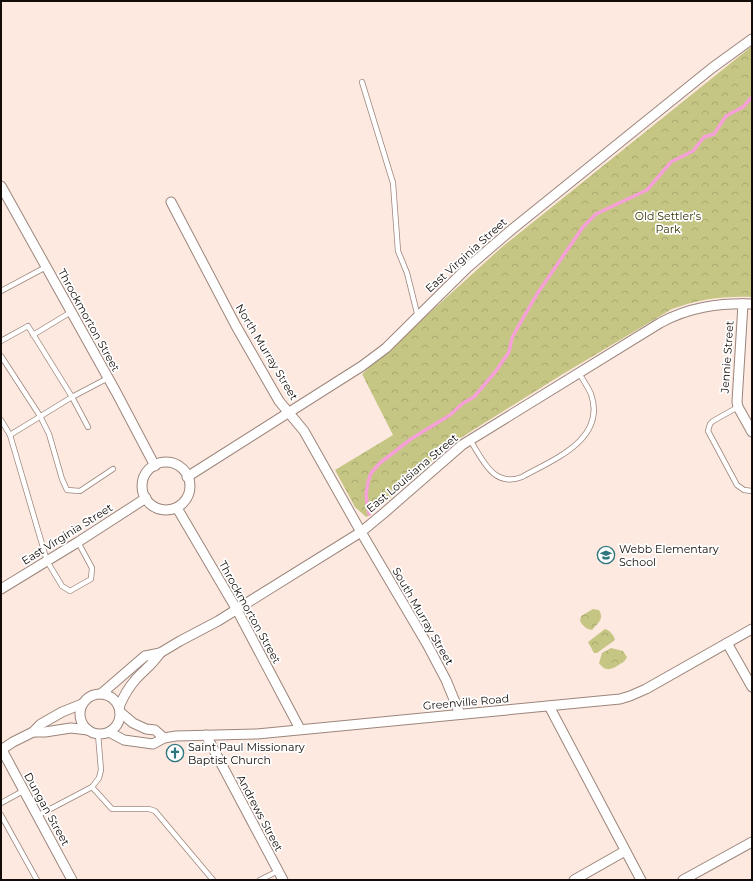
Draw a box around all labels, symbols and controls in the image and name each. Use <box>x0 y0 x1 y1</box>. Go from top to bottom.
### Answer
park label: Old Settler's Park <box>635 209 702 236</box>
street label: East Virginia Street <box>422 214 510 295</box>
street label: Throckmorton Street <box>55 266 123 374</box>
street label: North Murray Street <box>233 301 302 403</box>
street label: Jennie Street <box>717 320 737 395</box>
street label: East Louisiana Street <box>363 430 461 515</box>
street label: East Virginia Street <box>19 500 116 568</box>
place label: Webb Elementary School <box>619 542 719 569</box>
school or university icon: Webb Elementary School <box>596 545 616 565</box>
street label: Throckmorton Street <box>216 558 284 666</box>
street label: South Murray Street <box>389 565 457 668</box>
street label: Greenville Road <box>422 691 510 713</box>
place label: Saint Paul Missionary Baptist Church <box>188 740 305 767</box>
church icon: Saint Paul Missionary Baptist Church <box>165 743 185 763</box>
street label: Dungan Street <box>21 770 73 849</box>
street label: Andrews Street <box>234 772 286 854</box>

